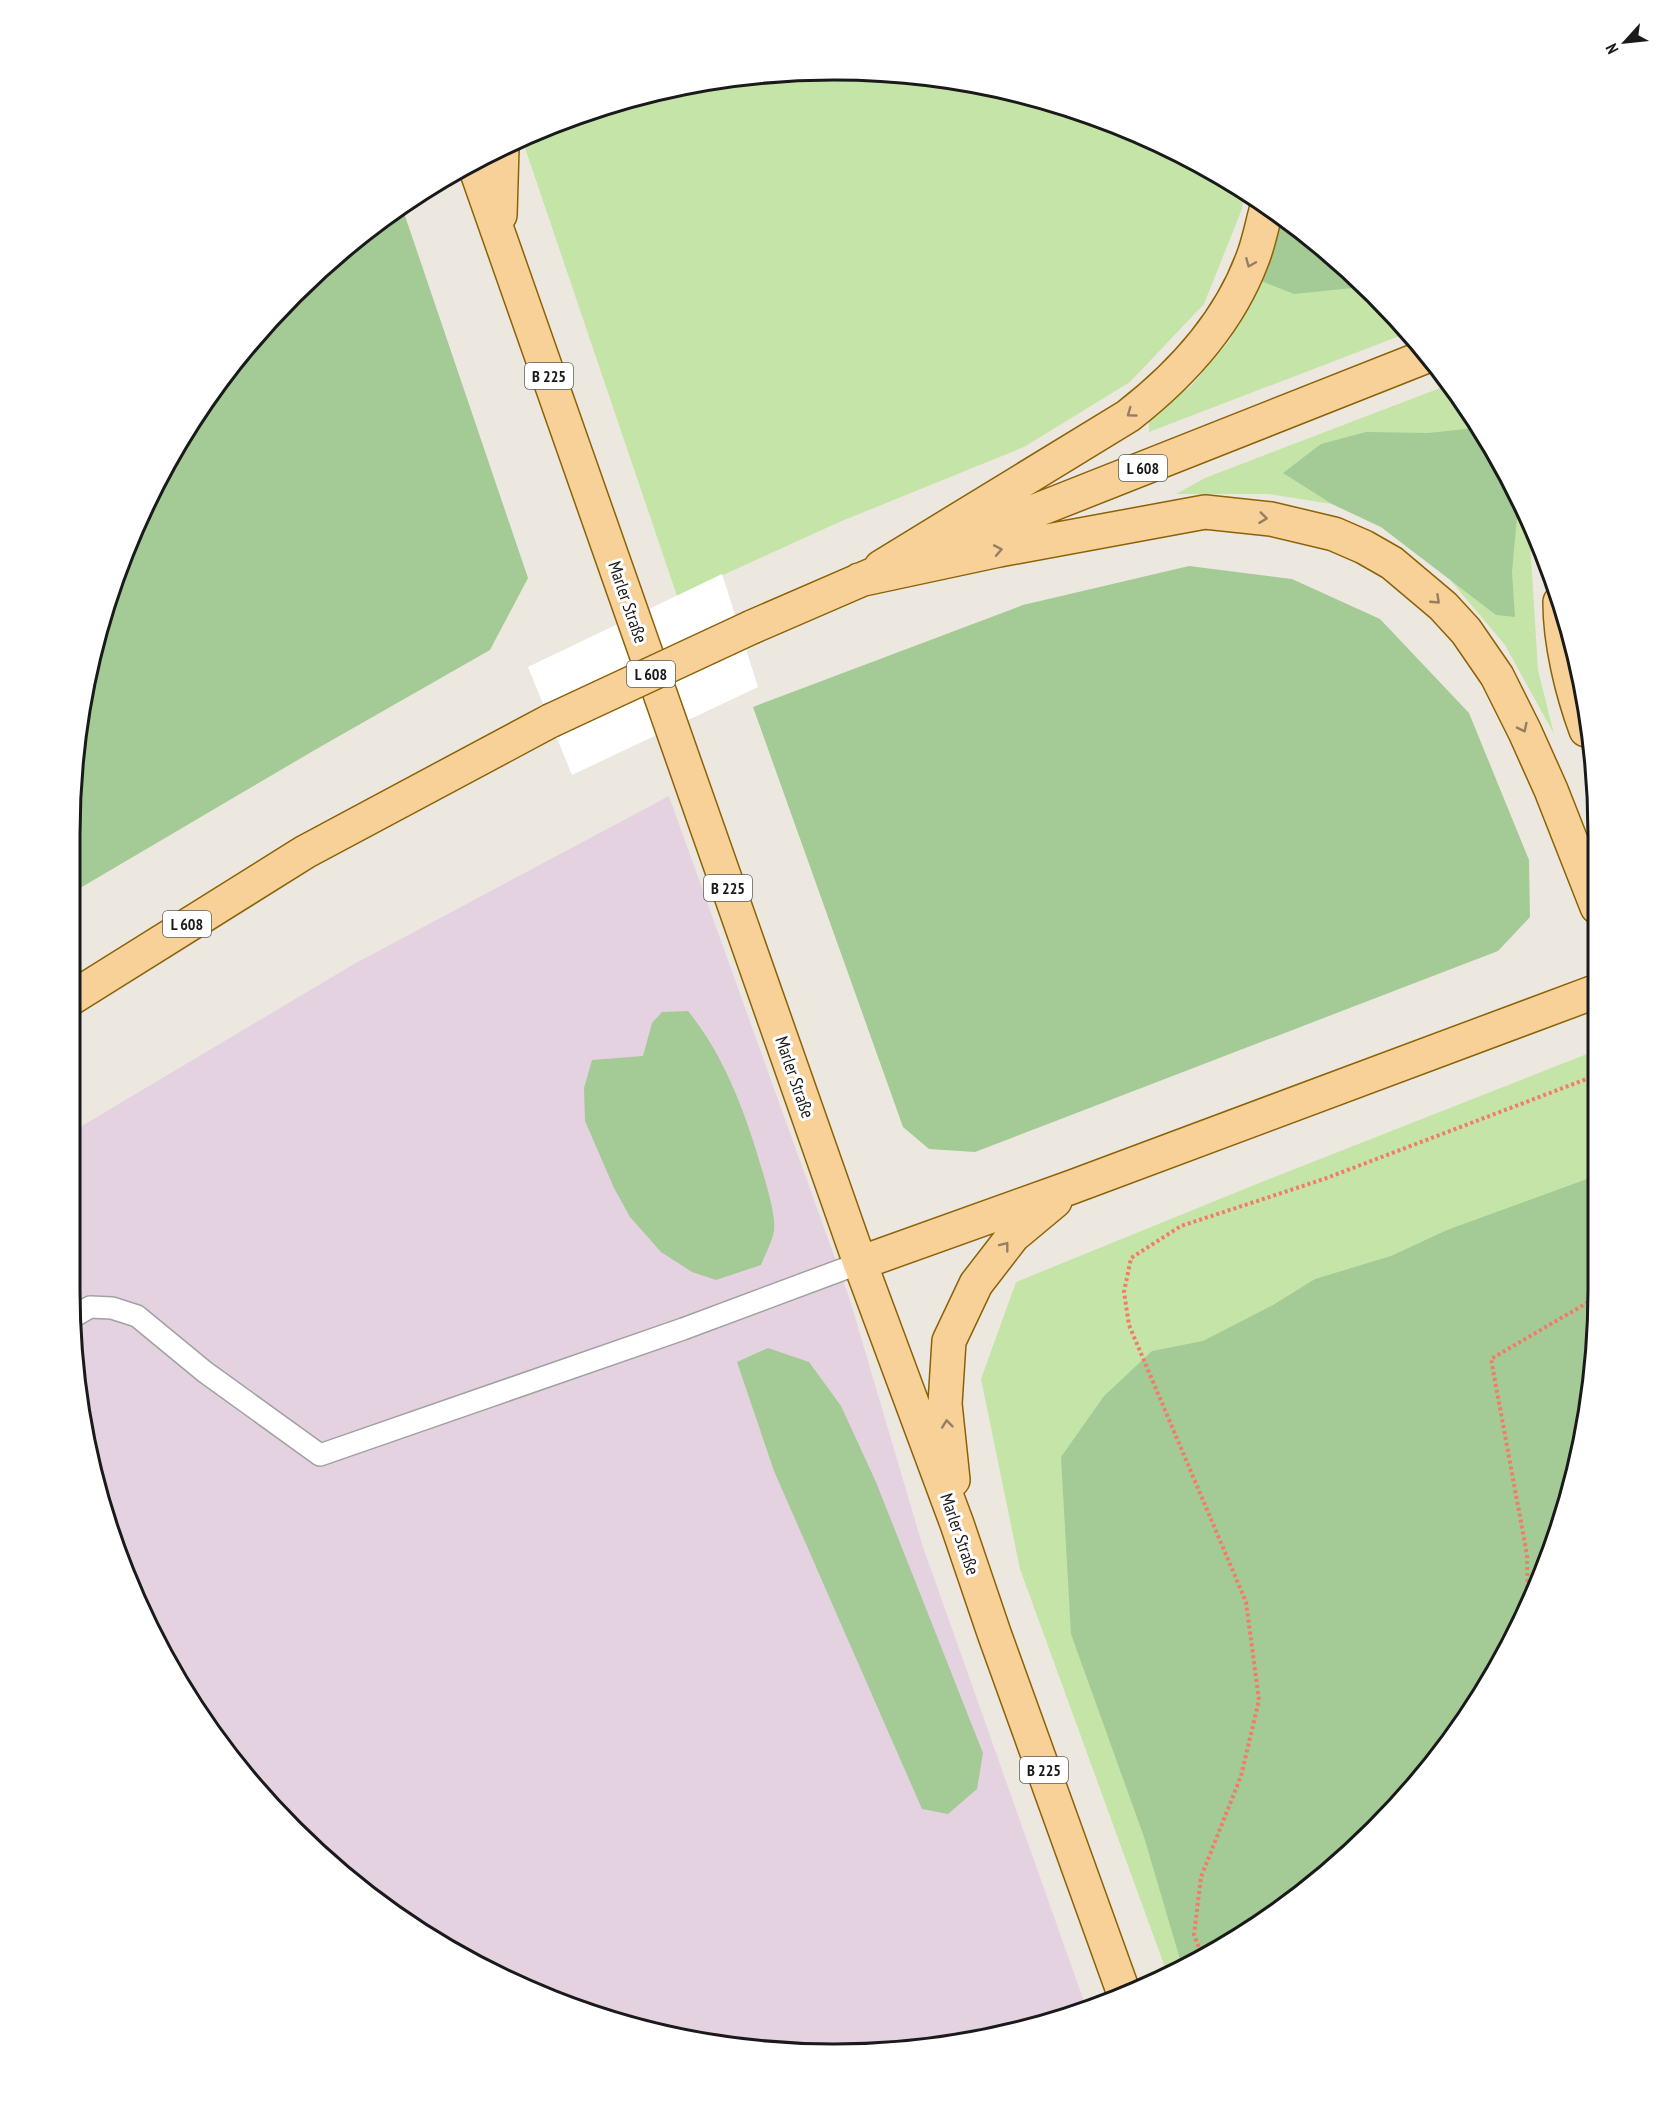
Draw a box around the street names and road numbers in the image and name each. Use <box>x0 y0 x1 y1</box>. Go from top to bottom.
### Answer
road number: B 225 <box>525 363 573 389</box>
road number: L 608 <box>1119 455 1167 481</box>
street label: Marler Straße <box>603 558 653 646</box>
road number: L 608 <box>627 661 675 687</box>
road number: B 225 <box>704 875 752 901</box>
road number: L 608 <box>163 911 211 937</box>
street label: Marler Straße <box>770 1033 820 1121</box>
street label: Marler Straße <box>935 1490 985 1578</box>
road number: B 225 <box>1020 1757 1068 1783</box>

